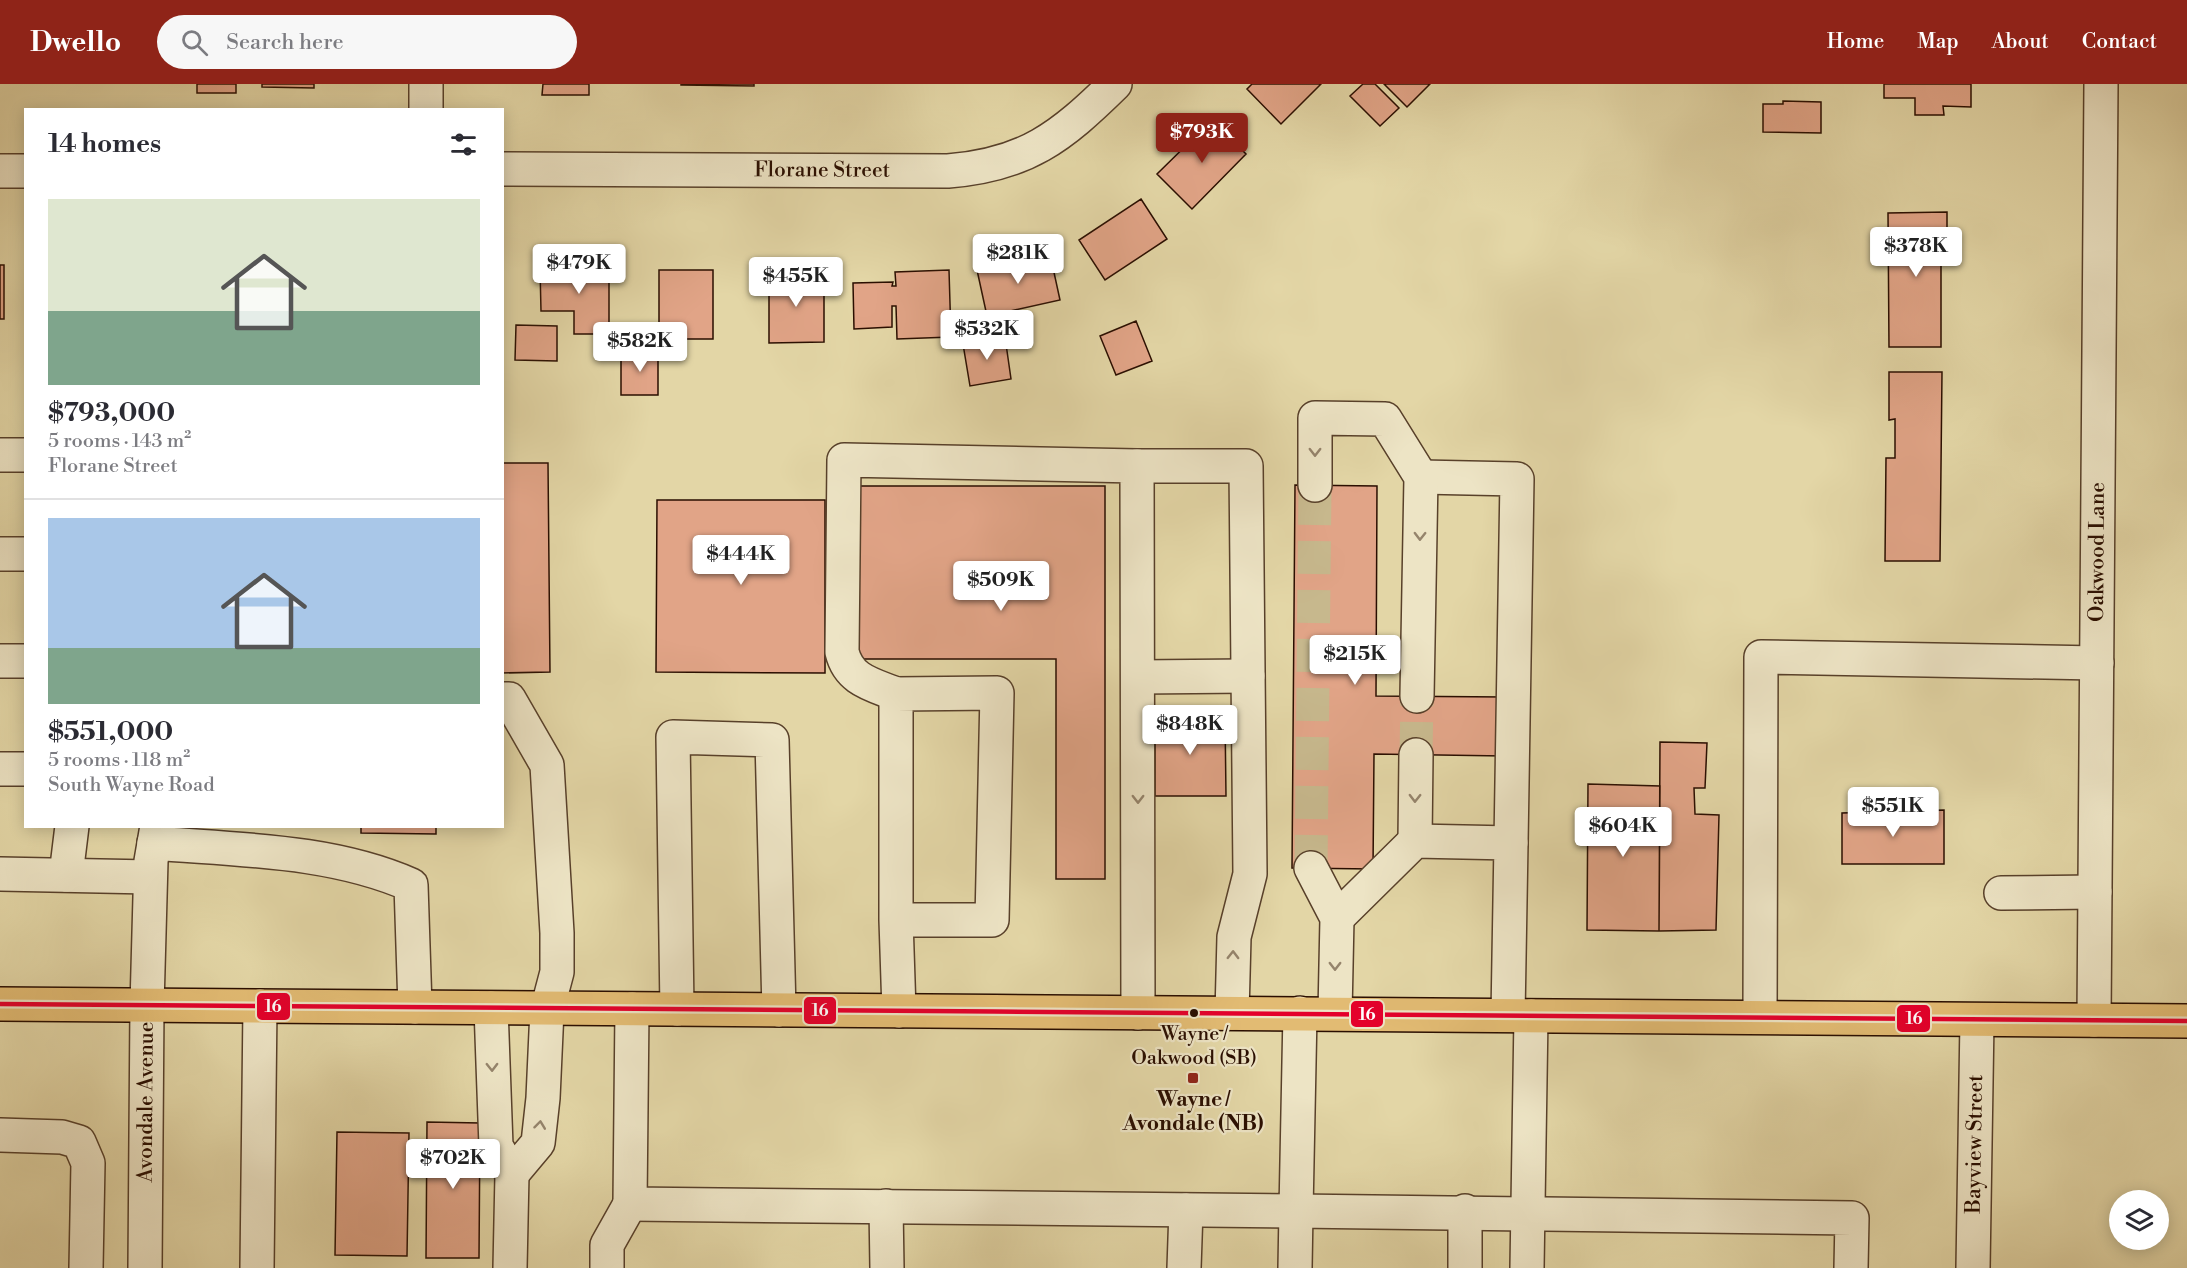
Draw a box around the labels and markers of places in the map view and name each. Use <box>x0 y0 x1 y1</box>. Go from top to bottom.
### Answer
pin: $793K <box>1160 113 1244 164</box>
pin: $378K <box>1874 227 1958 278</box>
pin: $281K <box>976 234 1060 285</box>
pin: $479K <box>537 244 621 295</box>
pin: $455K <box>754 257 838 308</box>
pin: $532K <box>945 310 1029 361</box>
pin: $582K <box>598 322 682 373</box>
pin: $444K <box>699 535 783 586</box>
pin: $509K <box>959 561 1043 612</box>
pin: $215K <box>1313 635 1397 686</box>
pin: $848K <box>1148 705 1232 756</box>
pin: $551K <box>1851 787 1935 838</box>
pin: $604K <box>1581 807 1665 858</box>
marker: Wayne / Oakwood (SB) <box>1188 1007 1200 1019</box>
place label: Wayne / Oakwood (SB) <box>1131 1022 1257 1071</box>
marker: Wayne / Avondale (NB) <box>1186 1071 1200 1085</box>
place label: Wayne / Avondale (NB) <box>1121 1087 1264 1137</box>
pin: $702K <box>411 1139 495 1190</box>

